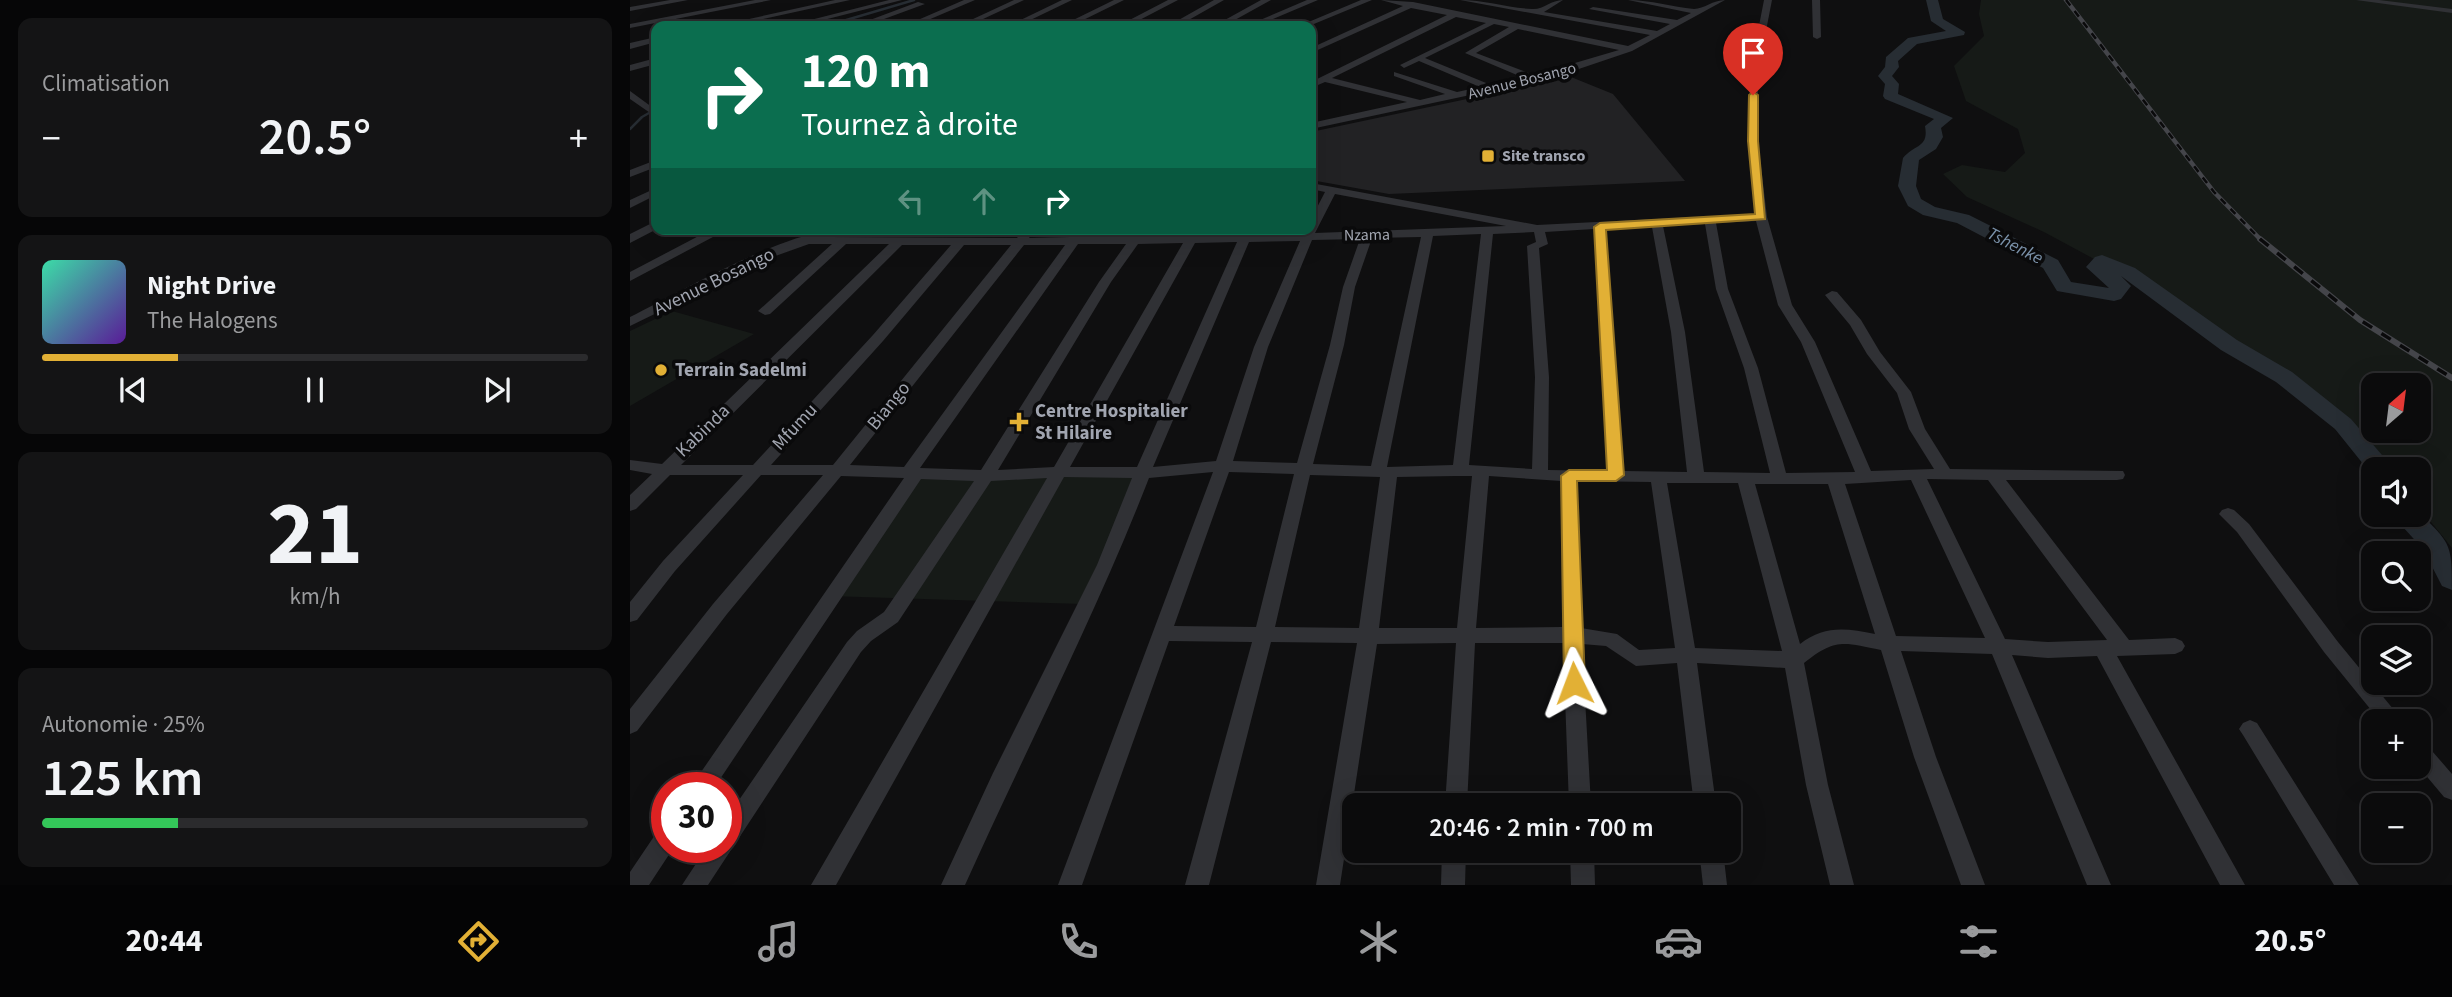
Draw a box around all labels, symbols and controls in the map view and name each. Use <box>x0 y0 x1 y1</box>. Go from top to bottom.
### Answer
pin <box>1723 23 1783 95</box>
icon: arrive <box>1734 34 1772 72</box>
text: 120 m <box>801 37 930 107</box>
icon: right <box>686 49 777 140</box>
street label: Avenue Bosango <box>1466 57 1578 105</box>
text: Climatisation <box>42 67 170 100</box>
text: 20.5° <box>259 101 371 175</box>
text: Tournez à droite <box>801 102 1018 148</box>
text: − <box>42 112 61 166</box>
text: + <box>569 112 588 166</box>
place label: Site transco <box>1502 145 1585 167</box>
marker: Site transco <box>1480 148 1496 164</box>
icon: left <box>892 182 930 220</box>
icon: ahead <box>965 182 1003 220</box>
icon: right <box>1038 182 1076 220</box>
water label: Tshenke <box>1983 221 2048 271</box>
street label: Nzama <box>1344 224 1390 246</box>
street label: Avenue Bosango <box>649 241 779 323</box>
text: Night Drive <box>147 267 276 304</box>
text: The Halogens <box>147 304 278 337</box>
place label: Terrain Sadelmi <box>675 357 807 384</box>
marker: Terrain Sadelmi <box>653 362 669 378</box>
icon: previous <box>114 371 152 409</box>
icon: pause <box>296 371 334 409</box>
icon: next <box>478 371 516 409</box>
north arrow <box>2361 373 2431 443</box>
map controls <box>2361 373 2431 863</box>
street label: Biango <box>861 376 917 436</box>
street label: Mfumu <box>766 397 824 457</box>
street label: Kabinda <box>670 398 736 464</box>
place label: Centre Hospitalier St Hilaire <box>1035 398 1188 447</box>
marker: Centre Hospitalier St Hilaire <box>1009 412 1029 432</box>
button: sound <box>2361 457 2431 527</box>
text: 21 <box>267 470 363 599</box>
button: search <box>2361 541 2431 611</box>
text: km/h <box>289 580 341 613</box>
button: layers <box>2361 625 2431 695</box>
position arrow <box>1537 646 1611 720</box>
text: Autonomie · 25% <box>42 708 205 741</box>
button: + <box>2361 709 2431 779</box>
text: 125 km <box>42 742 203 816</box>
speed limit sign: 30 <box>651 772 742 863</box>
button: − <box>2361 793 2431 863</box>
text: 20:46 · 2 min · 700 m <box>1429 809 1654 846</box>
icon: directions <box>454 917 503 966</box>
icon: music <box>754 917 803 966</box>
icon: phone <box>1054 917 1103 966</box>
icon: climate <box>1354 917 1403 966</box>
icon: car <box>1654 917 1703 966</box>
icon: filters <box>1954 917 2003 966</box>
text: 20:44 <box>126 918 203 964</box>
text: 20.5° <box>2254 918 2326 964</box>

